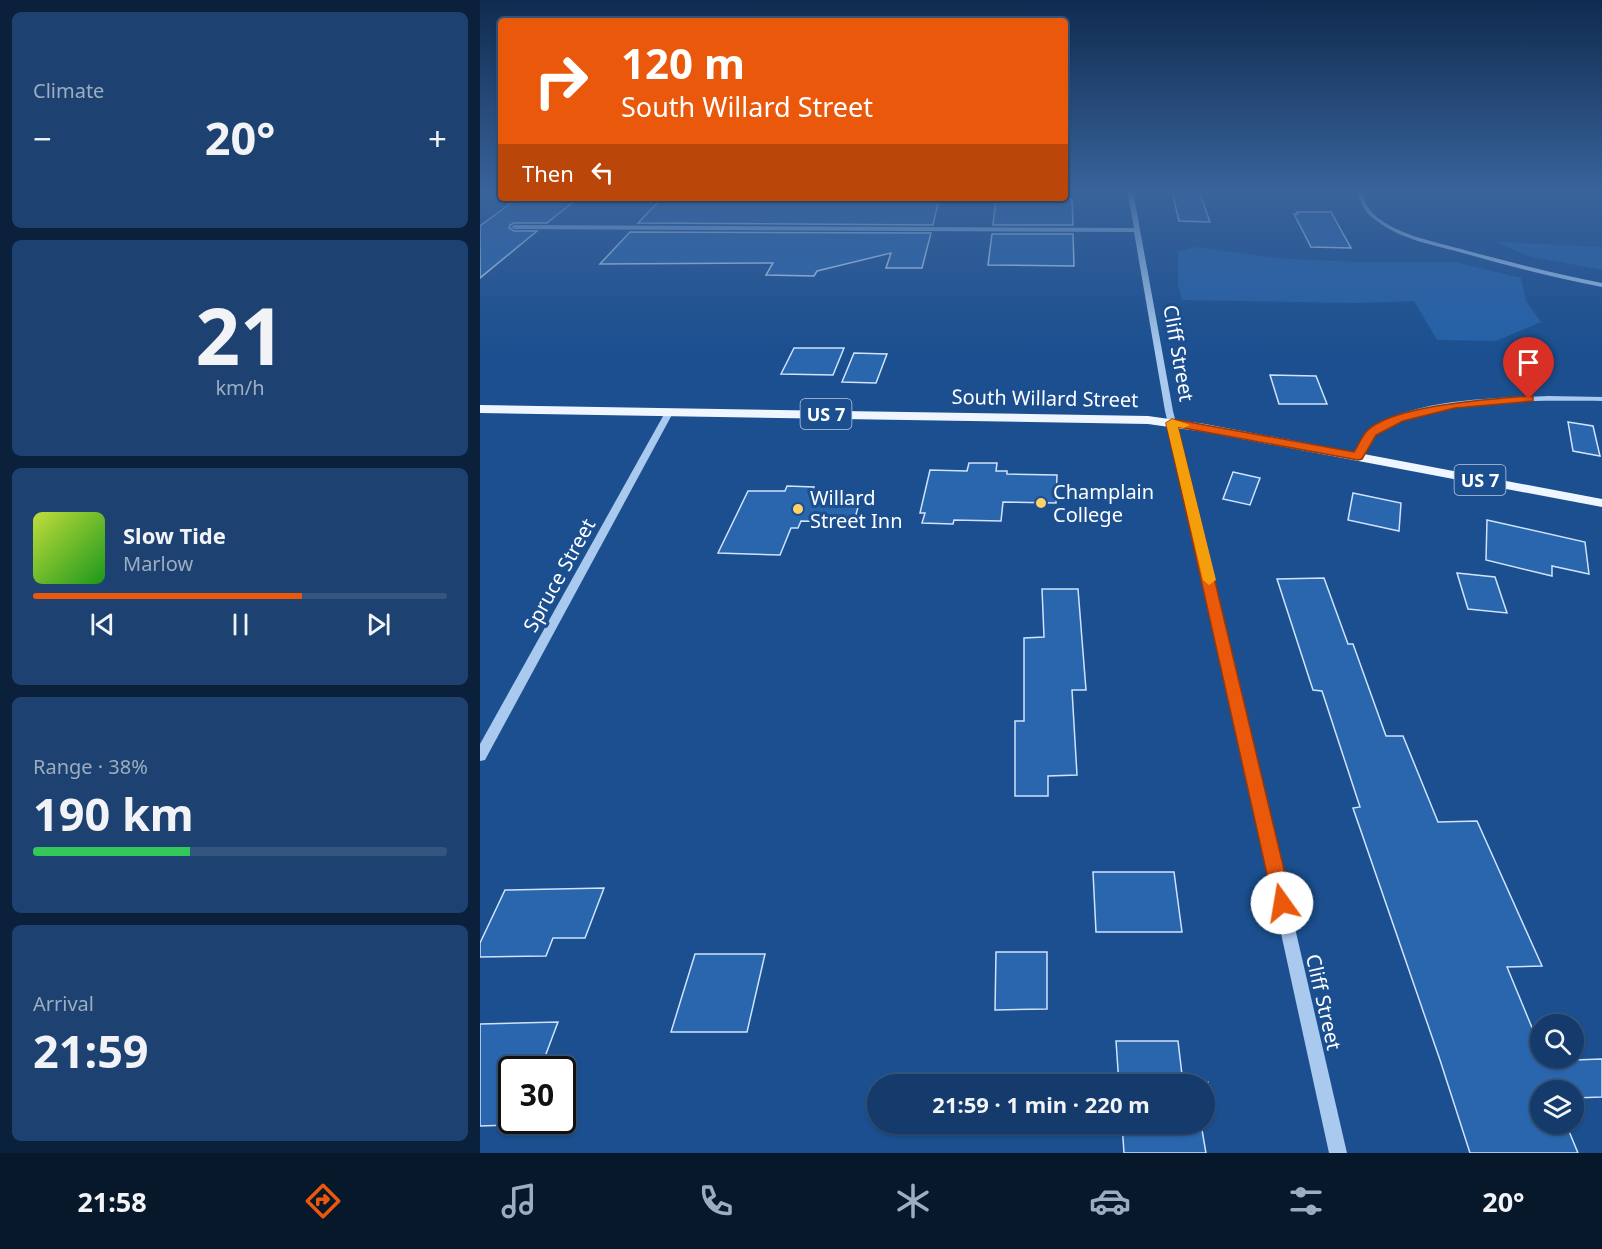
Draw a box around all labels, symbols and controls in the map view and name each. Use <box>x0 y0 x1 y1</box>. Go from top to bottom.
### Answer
text: 120 m <box>621 34 745 91</box>
icon: right <box>522 42 600 120</box>
text: Climate <box>33 77 104 104</box>
text: South Willard Street <box>621 88 873 125</box>
text: 20° <box>205 107 275 168</box>
text: − <box>33 116 52 161</box>
text: + <box>428 116 447 161</box>
icon: left <box>586 156 619 189</box>
text: Then <box>522 158 574 188</box>
text: 21 <box>195 282 285 388</box>
street label: Cliff Street <box>1157 303 1201 403</box>
pin <box>1503 337 1554 399</box>
icon: arrive <box>1512 346 1545 379</box>
text: km/h <box>215 374 265 401</box>
street label: South Willard Street <box>951 383 1139 413</box>
road number: US 7 <box>800 399 852 429</box>
road number: US 7 <box>1454 465 1506 495</box>
place label: Champlain College <box>1053 478 1154 528</box>
place label: Willard Street Inn <box>810 484 903 534</box>
marker: Champlain College <box>1034 496 1048 510</box>
marker: Willard Street Inn <box>791 502 805 516</box>
street label: Spruce Street <box>517 513 601 637</box>
text: Slow Tide <box>123 520 226 550</box>
text: Marlow <box>123 550 193 577</box>
icon: previous <box>86 608 119 641</box>
icon: pause <box>224 608 257 641</box>
icon: next <box>362 608 395 641</box>
text: Range · 38% <box>33 753 148 780</box>
text: 190 km <box>33 783 194 844</box>
position arrow <box>1250 871 1314 935</box>
street label: Cliff Street <box>1300 951 1348 1053</box>
text: Arrival <box>33 990 94 1017</box>
map controls <box>1530 1014 1584 1134</box>
button: search <box>1530 1014 1584 1068</box>
text: 21:59 <box>33 1020 149 1081</box>
speed limit sign: 30 <box>498 1056 576 1134</box>
button: layers <box>1530 1080 1584 1134</box>
text: 21:59 · 1 min · 220 m <box>932 1089 1150 1119</box>
icon: directions <box>302 1180 344 1222</box>
icon: music <box>498 1180 540 1222</box>
icon: phone <box>695 1180 737 1222</box>
icon: climate <box>892 1180 934 1222</box>
icon: car <box>1089 1180 1131 1222</box>
icon: filters <box>1285 1180 1327 1222</box>
text: 21:58 <box>77 1183 147 1220</box>
text: 20° <box>1482 1183 1525 1220</box>

